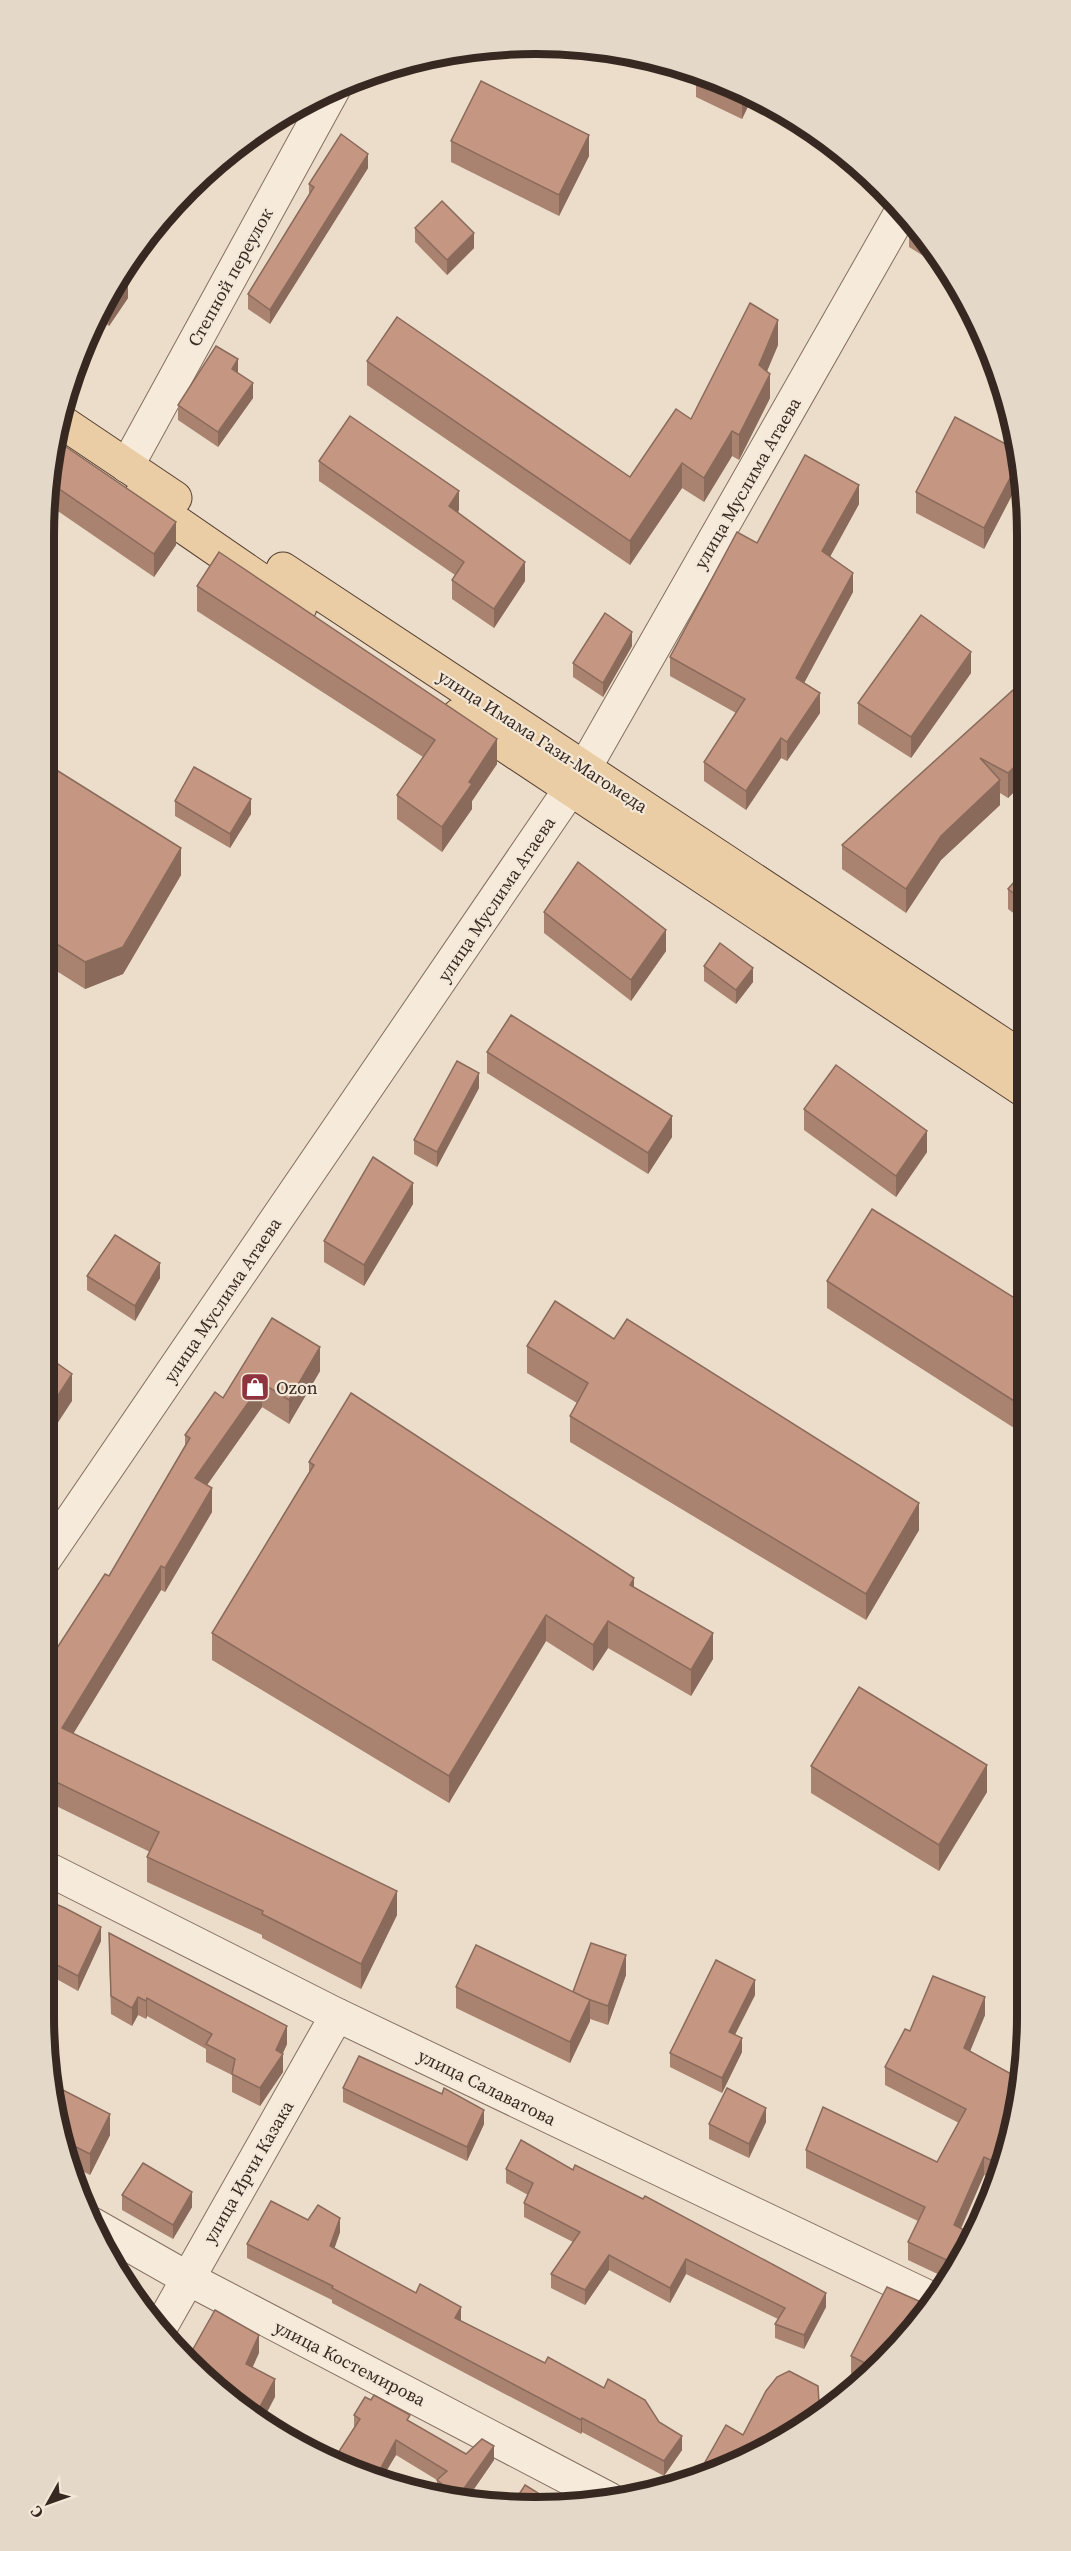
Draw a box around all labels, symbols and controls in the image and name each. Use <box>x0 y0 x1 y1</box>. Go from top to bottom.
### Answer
street label: Степной переулок <box>181 203 279 351</box>
street label: улица Муслима Атаева <box>688 392 807 574</box>
street label: улица Имама Гази-Магомеда <box>433 664 654 819</box>
street label: улица Муслима Атаева <box>431 811 561 987</box>
street label: улица Муслима Атаева <box>157 1212 287 1388</box>
shop icon: Ozon <box>239 1371 271 1403</box>
place label: Ozon <box>276 1375 318 1400</box>
street label: улица Салаватова <box>414 2043 561 2132</box>
street label: улица Ирчи Казака <box>197 2095 300 2248</box>
street label: улица Костемирова <box>270 2314 431 2412</box>
north arrow <box>18 2473 78 2533</box>
text: С <box>25 2502 48 2524</box>

